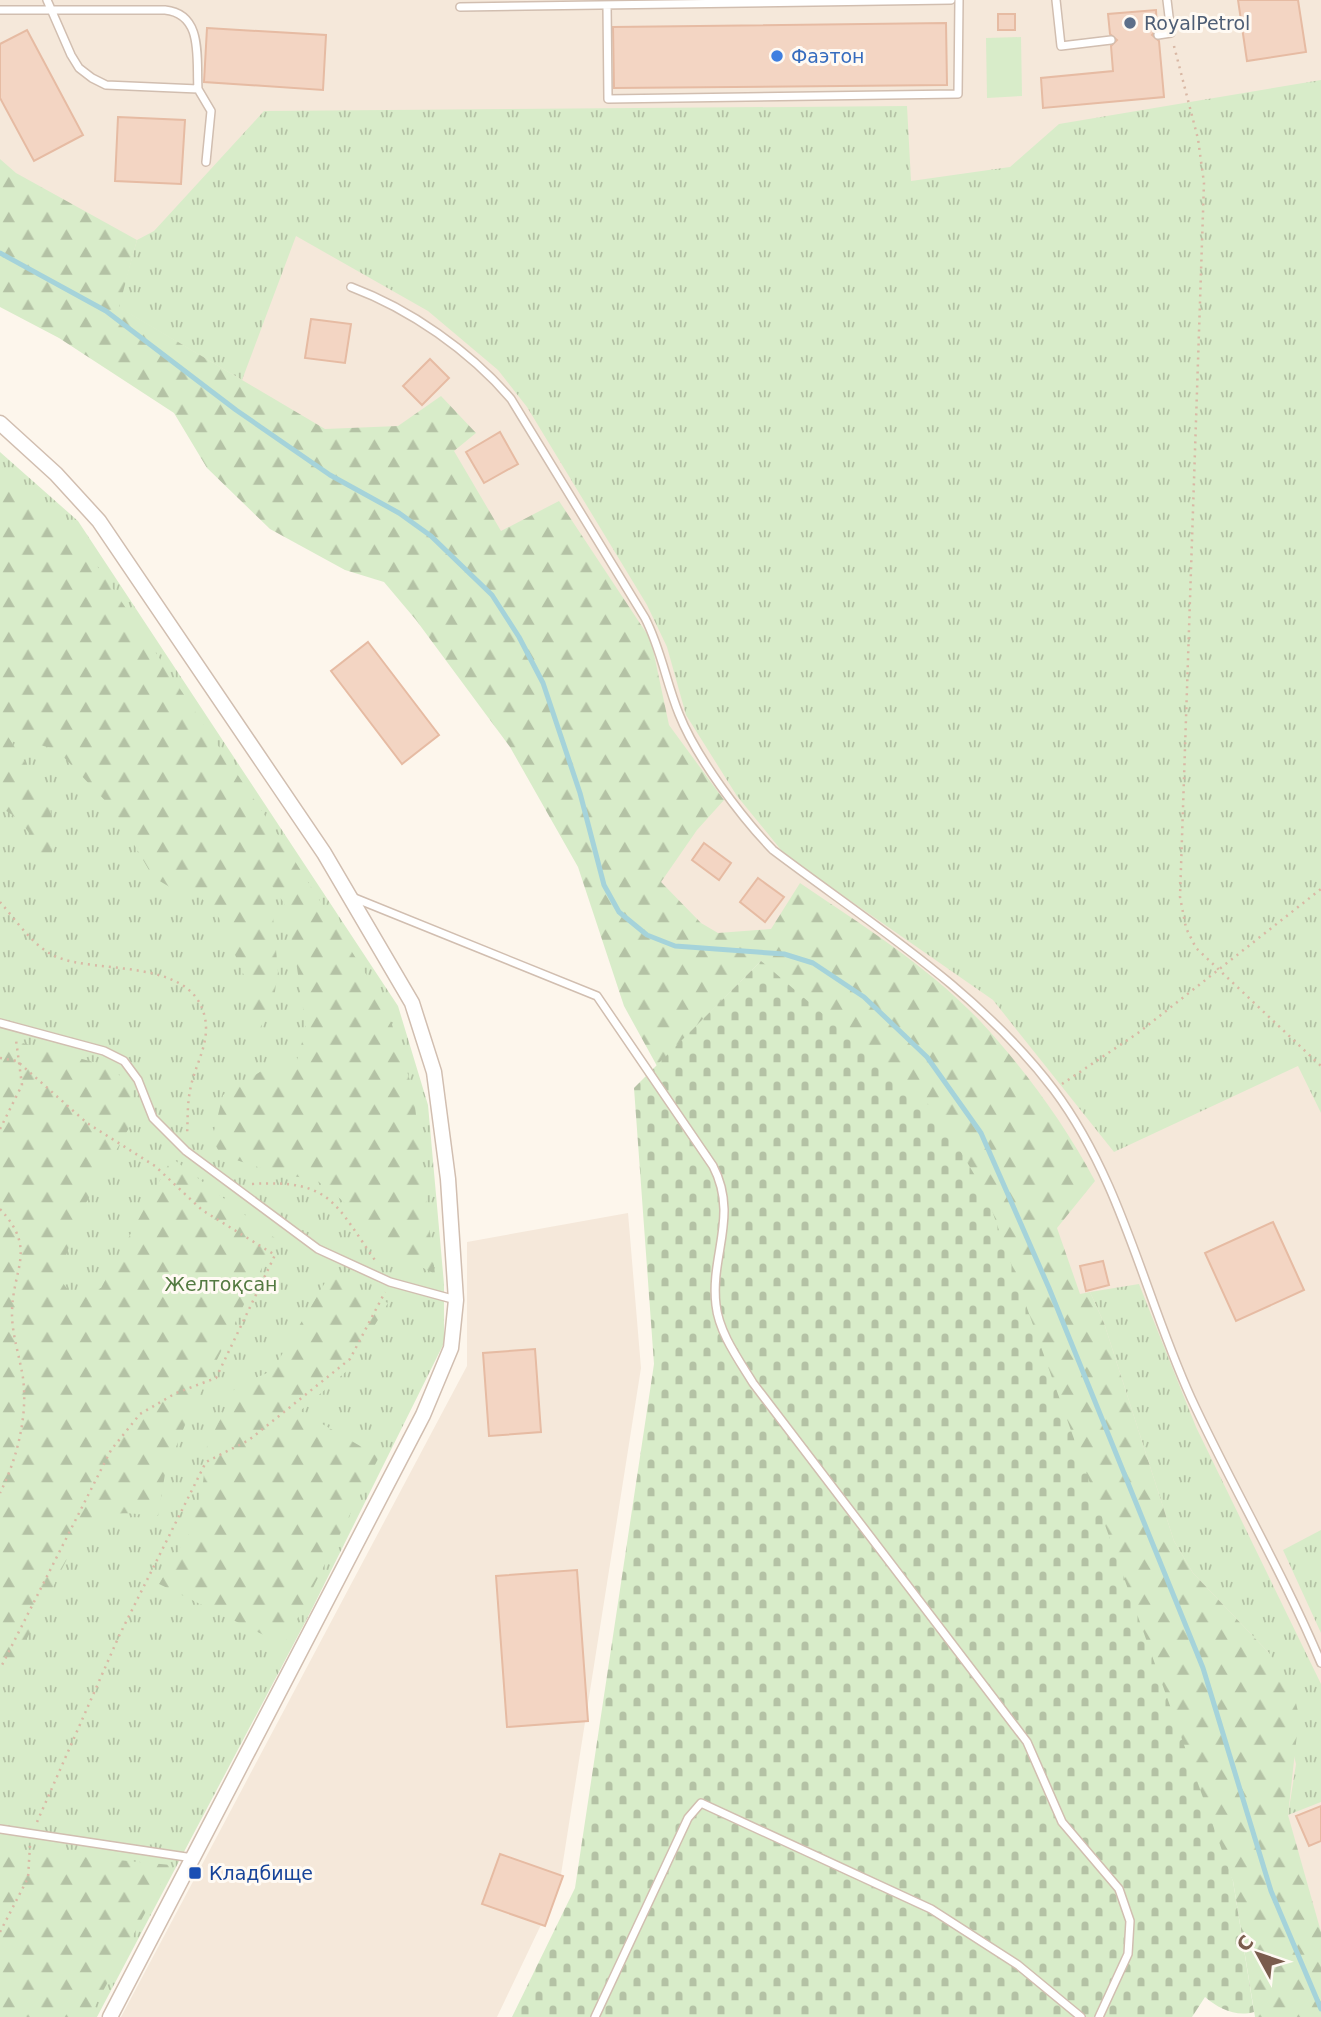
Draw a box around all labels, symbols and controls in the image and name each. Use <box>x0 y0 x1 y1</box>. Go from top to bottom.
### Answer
place label: RoyalPetrol <box>1144 12 1250 34</box>
marker: RoyalPetrol <box>1122 15 1138 31</box>
place label: Фаэтон <box>791 45 865 67</box>
marker: Фаэтон <box>769 48 785 64</box>
park label: Желтоқсан <box>165 1273 277 1295</box>
place label: Кладбище <box>209 1862 313 1884</box>
marker: Кладбище <box>187 1865 203 1881</box>
north arrow <box>1223 1919 1293 1989</box>
text: С <box>1232 1931 1258 1955</box>

